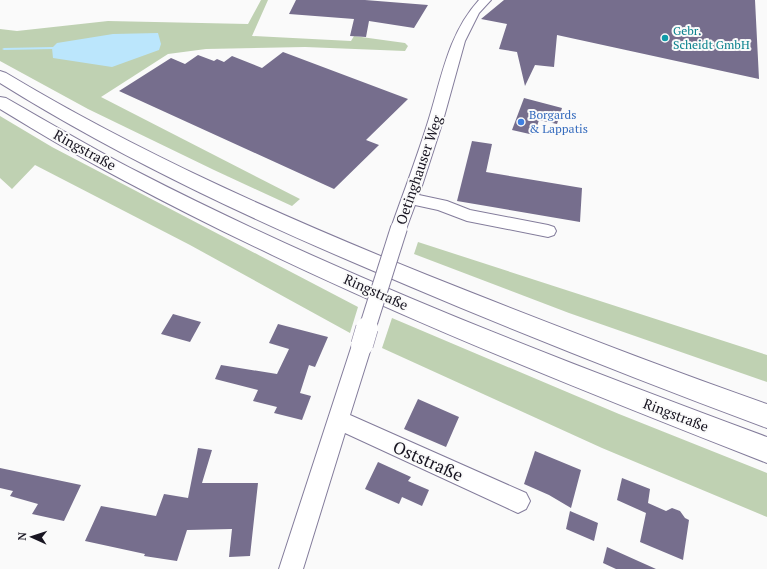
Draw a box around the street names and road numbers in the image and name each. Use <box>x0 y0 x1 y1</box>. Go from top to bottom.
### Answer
street label: Oetinghauser Weg <box>391 112 446 227</box>
street label: Ringstraße <box>51 125 120 174</box>
street label: Ringstraße <box>341 269 411 314</box>
street label: Ringstraße <box>641 393 712 436</box>
street label: Oststraße <box>390 435 467 486</box>

